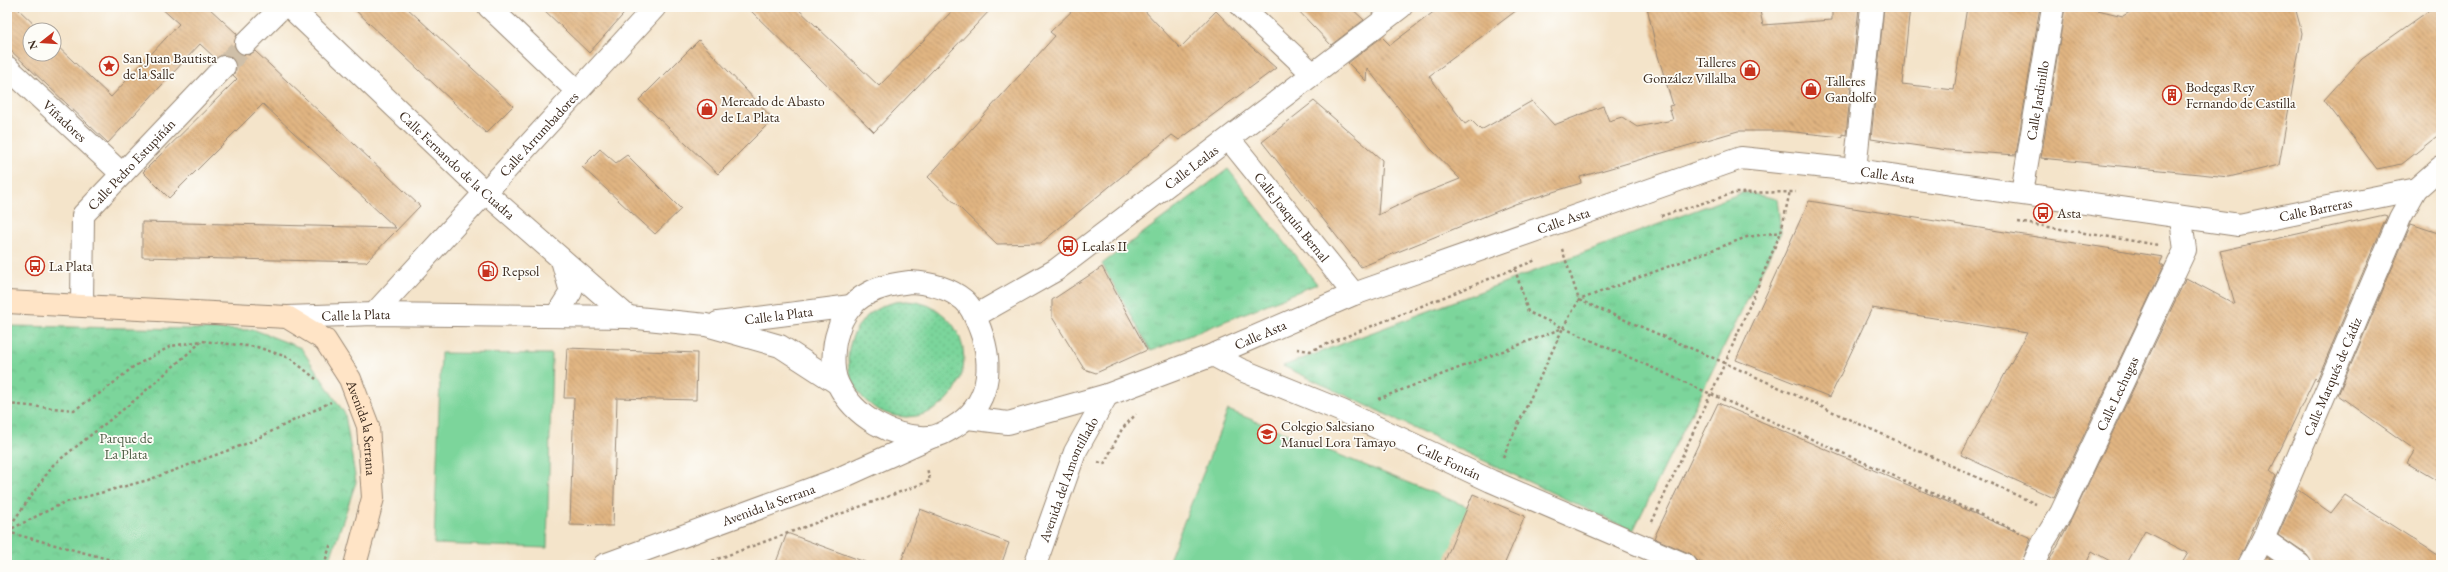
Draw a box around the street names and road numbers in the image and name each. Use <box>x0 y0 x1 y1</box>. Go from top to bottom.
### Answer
street label: Calle Jardinillo <box>2022 59 2053 142</box>
street label: Calle Arrumbadores <box>495 87 583 180</box>
street label: Viñadores <box>39 96 91 146</box>
street label: Calle Fernando de la Cuadra <box>395 107 519 224</box>
street label: Calle Pedro Estupiñán <box>83 114 180 214</box>
street label: Calle Lealas <box>1160 140 1222 193</box>
street label: Calle Asta <box>1859 162 1917 188</box>
street label: Calle Joaquín Bernal <box>1250 168 1334 266</box>
street label: Calle Barreras <box>2277 193 2354 226</box>
street label: Calle Asta <box>1534 203 1593 238</box>
street label: Calle la Plata <box>743 302 814 329</box>
street label: Calle la Plata <box>321 305 391 325</box>
street label: Calle Marqués de Cádiz <box>2299 314 2366 439</box>
street label: Calle Asta <box>1232 315 1289 354</box>
street label: Calle Lechugas <box>2092 353 2143 434</box>
street label: Avenida la Serrana <box>342 377 380 476</box>
street label: Avenida del Amontillado <box>1034 413 1102 545</box>
street label: Calle Fontán <box>1414 438 1485 484</box>
street label: Avenida la Serrana <box>718 479 818 530</box>

